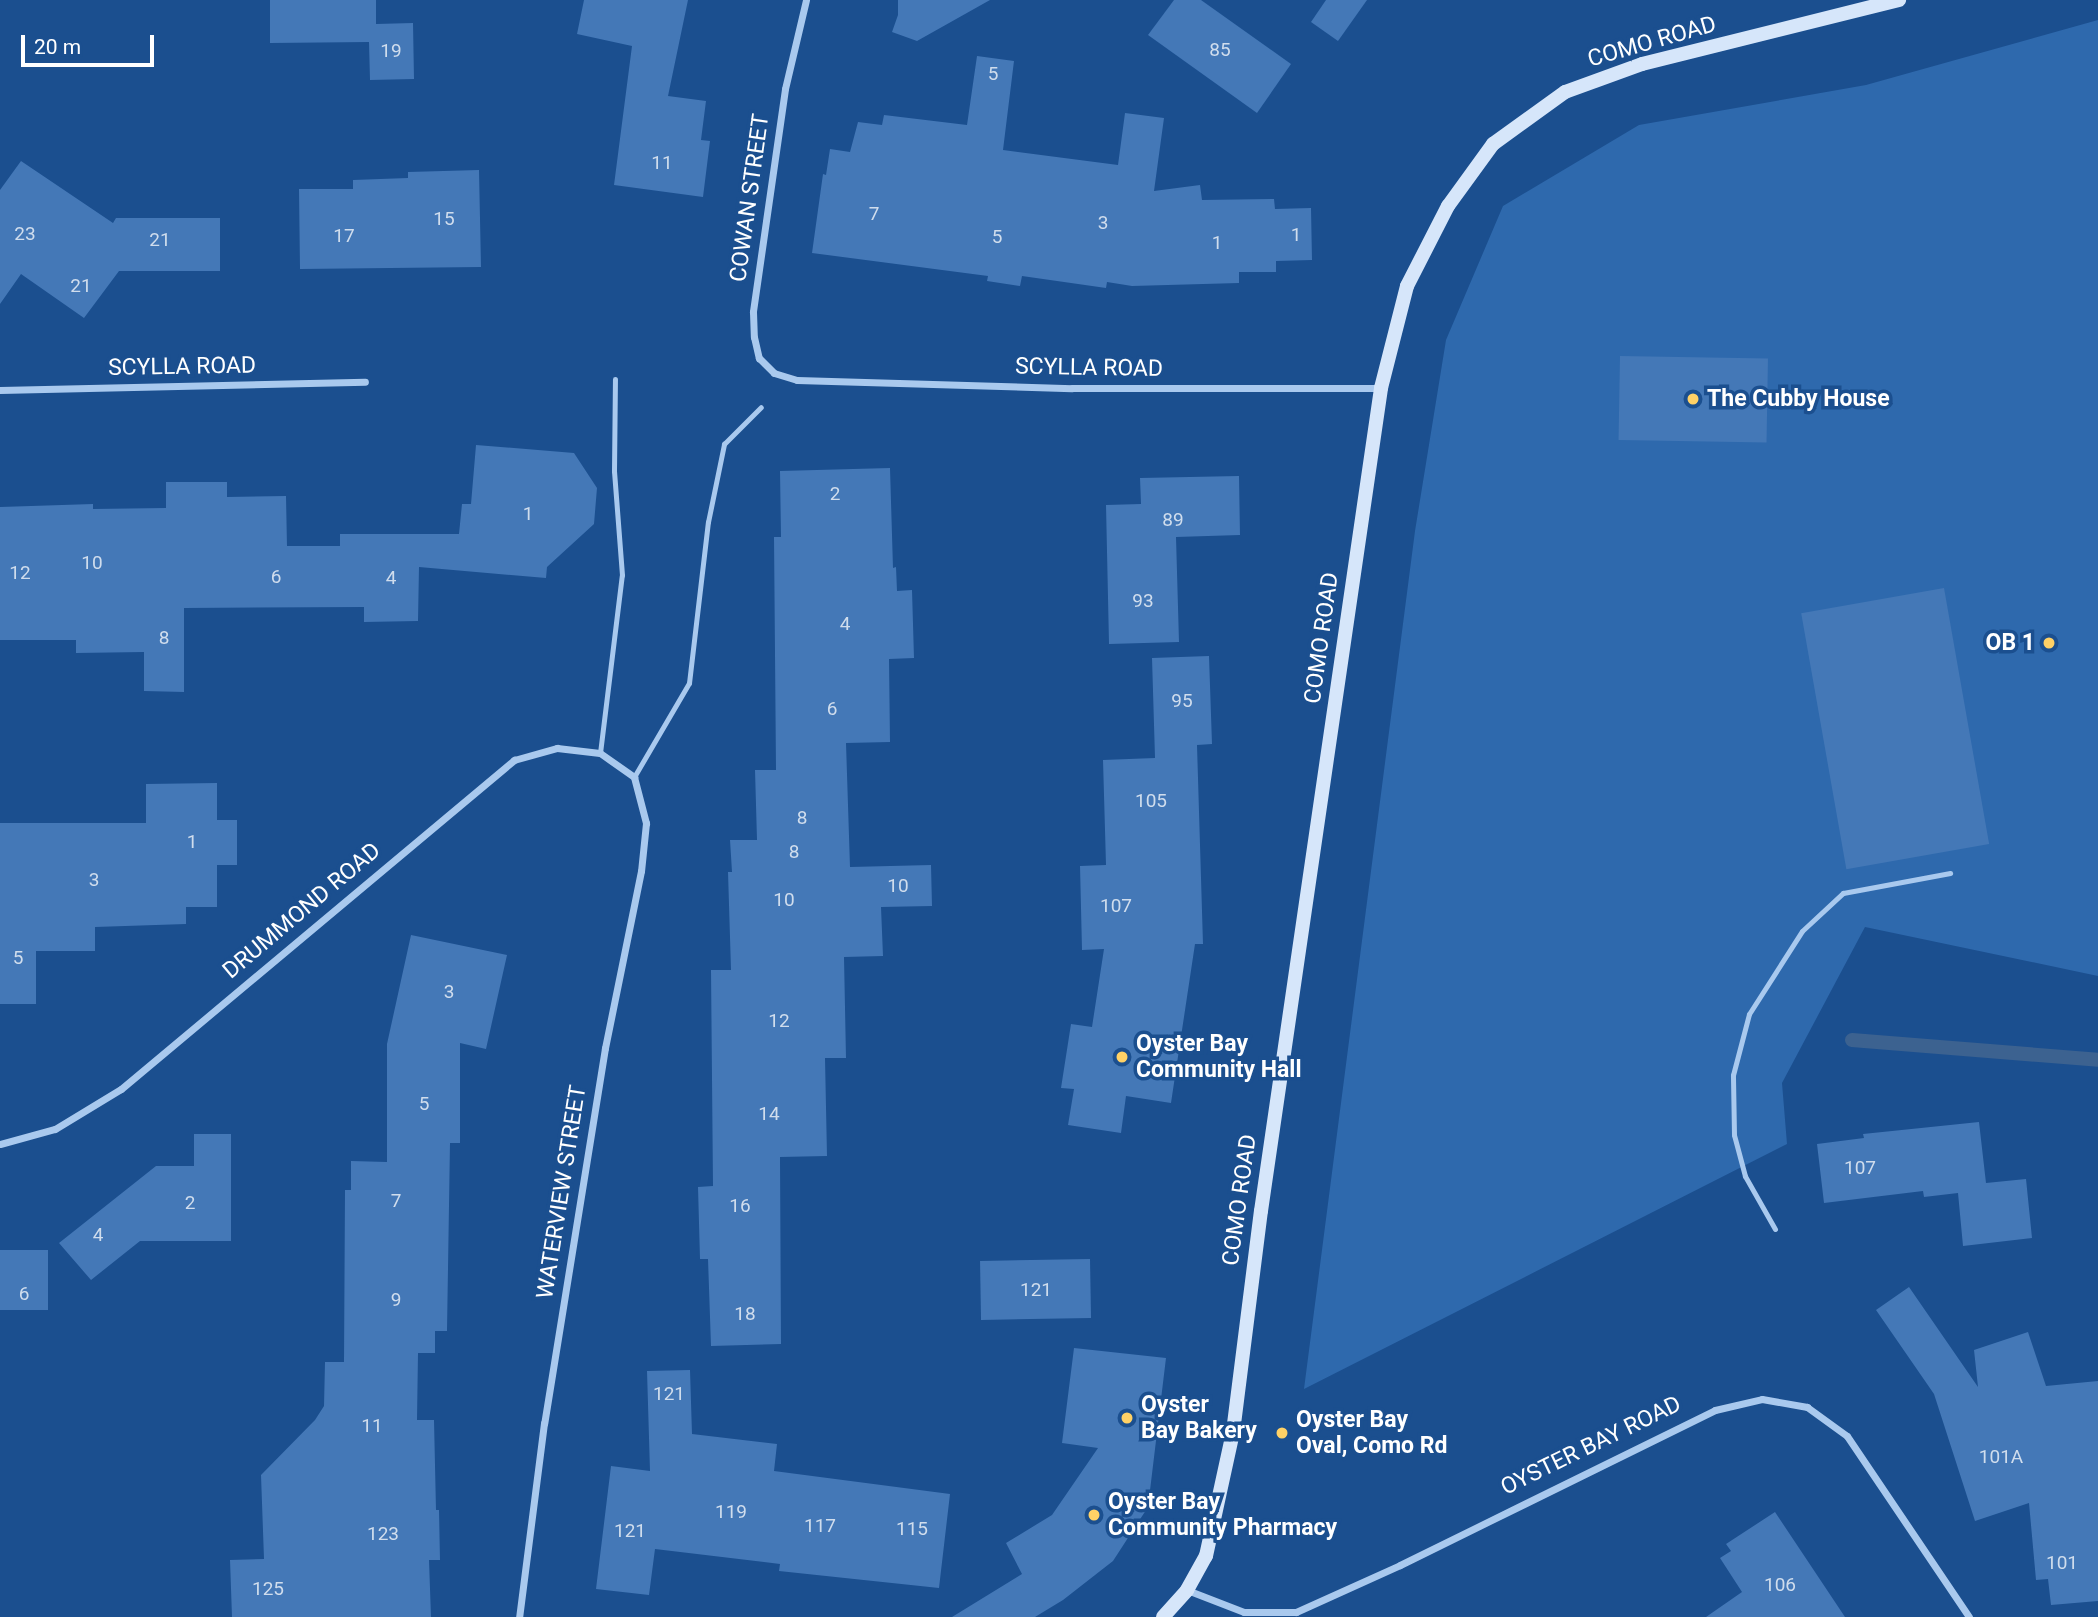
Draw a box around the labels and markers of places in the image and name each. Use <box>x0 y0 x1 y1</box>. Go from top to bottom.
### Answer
place label: The Cubby House <box>1707 385 1890 413</box>
marker: The Cubby House <box>1685 391 1701 407</box>
place label: OB 1 <box>1986 629 2035 657</box>
marker: OB 1 <box>2041 635 2057 651</box>
place label: Oyster Bay Community Hall <box>1136 1030 1302 1084</box>
marker: Oyster Bay Community Hall <box>1114 1049 1130 1065</box>
place label: Oyster Bay Bakery <box>1141 1391 1257 1445</box>
place label: Oyster Bay Oval, Como Rd <box>1296 1406 1447 1460</box>
marker: Oyster Bay Bakery <box>1119 1410 1135 1426</box>
marker: Oyster Bay Oval, Como Rd <box>1274 1425 1290 1441</box>
place label: Oyster Bay Community Pharmacy <box>1108 1488 1337 1542</box>
marker: Oyster Bay Community Pharmacy <box>1086 1507 1102 1523</box>

